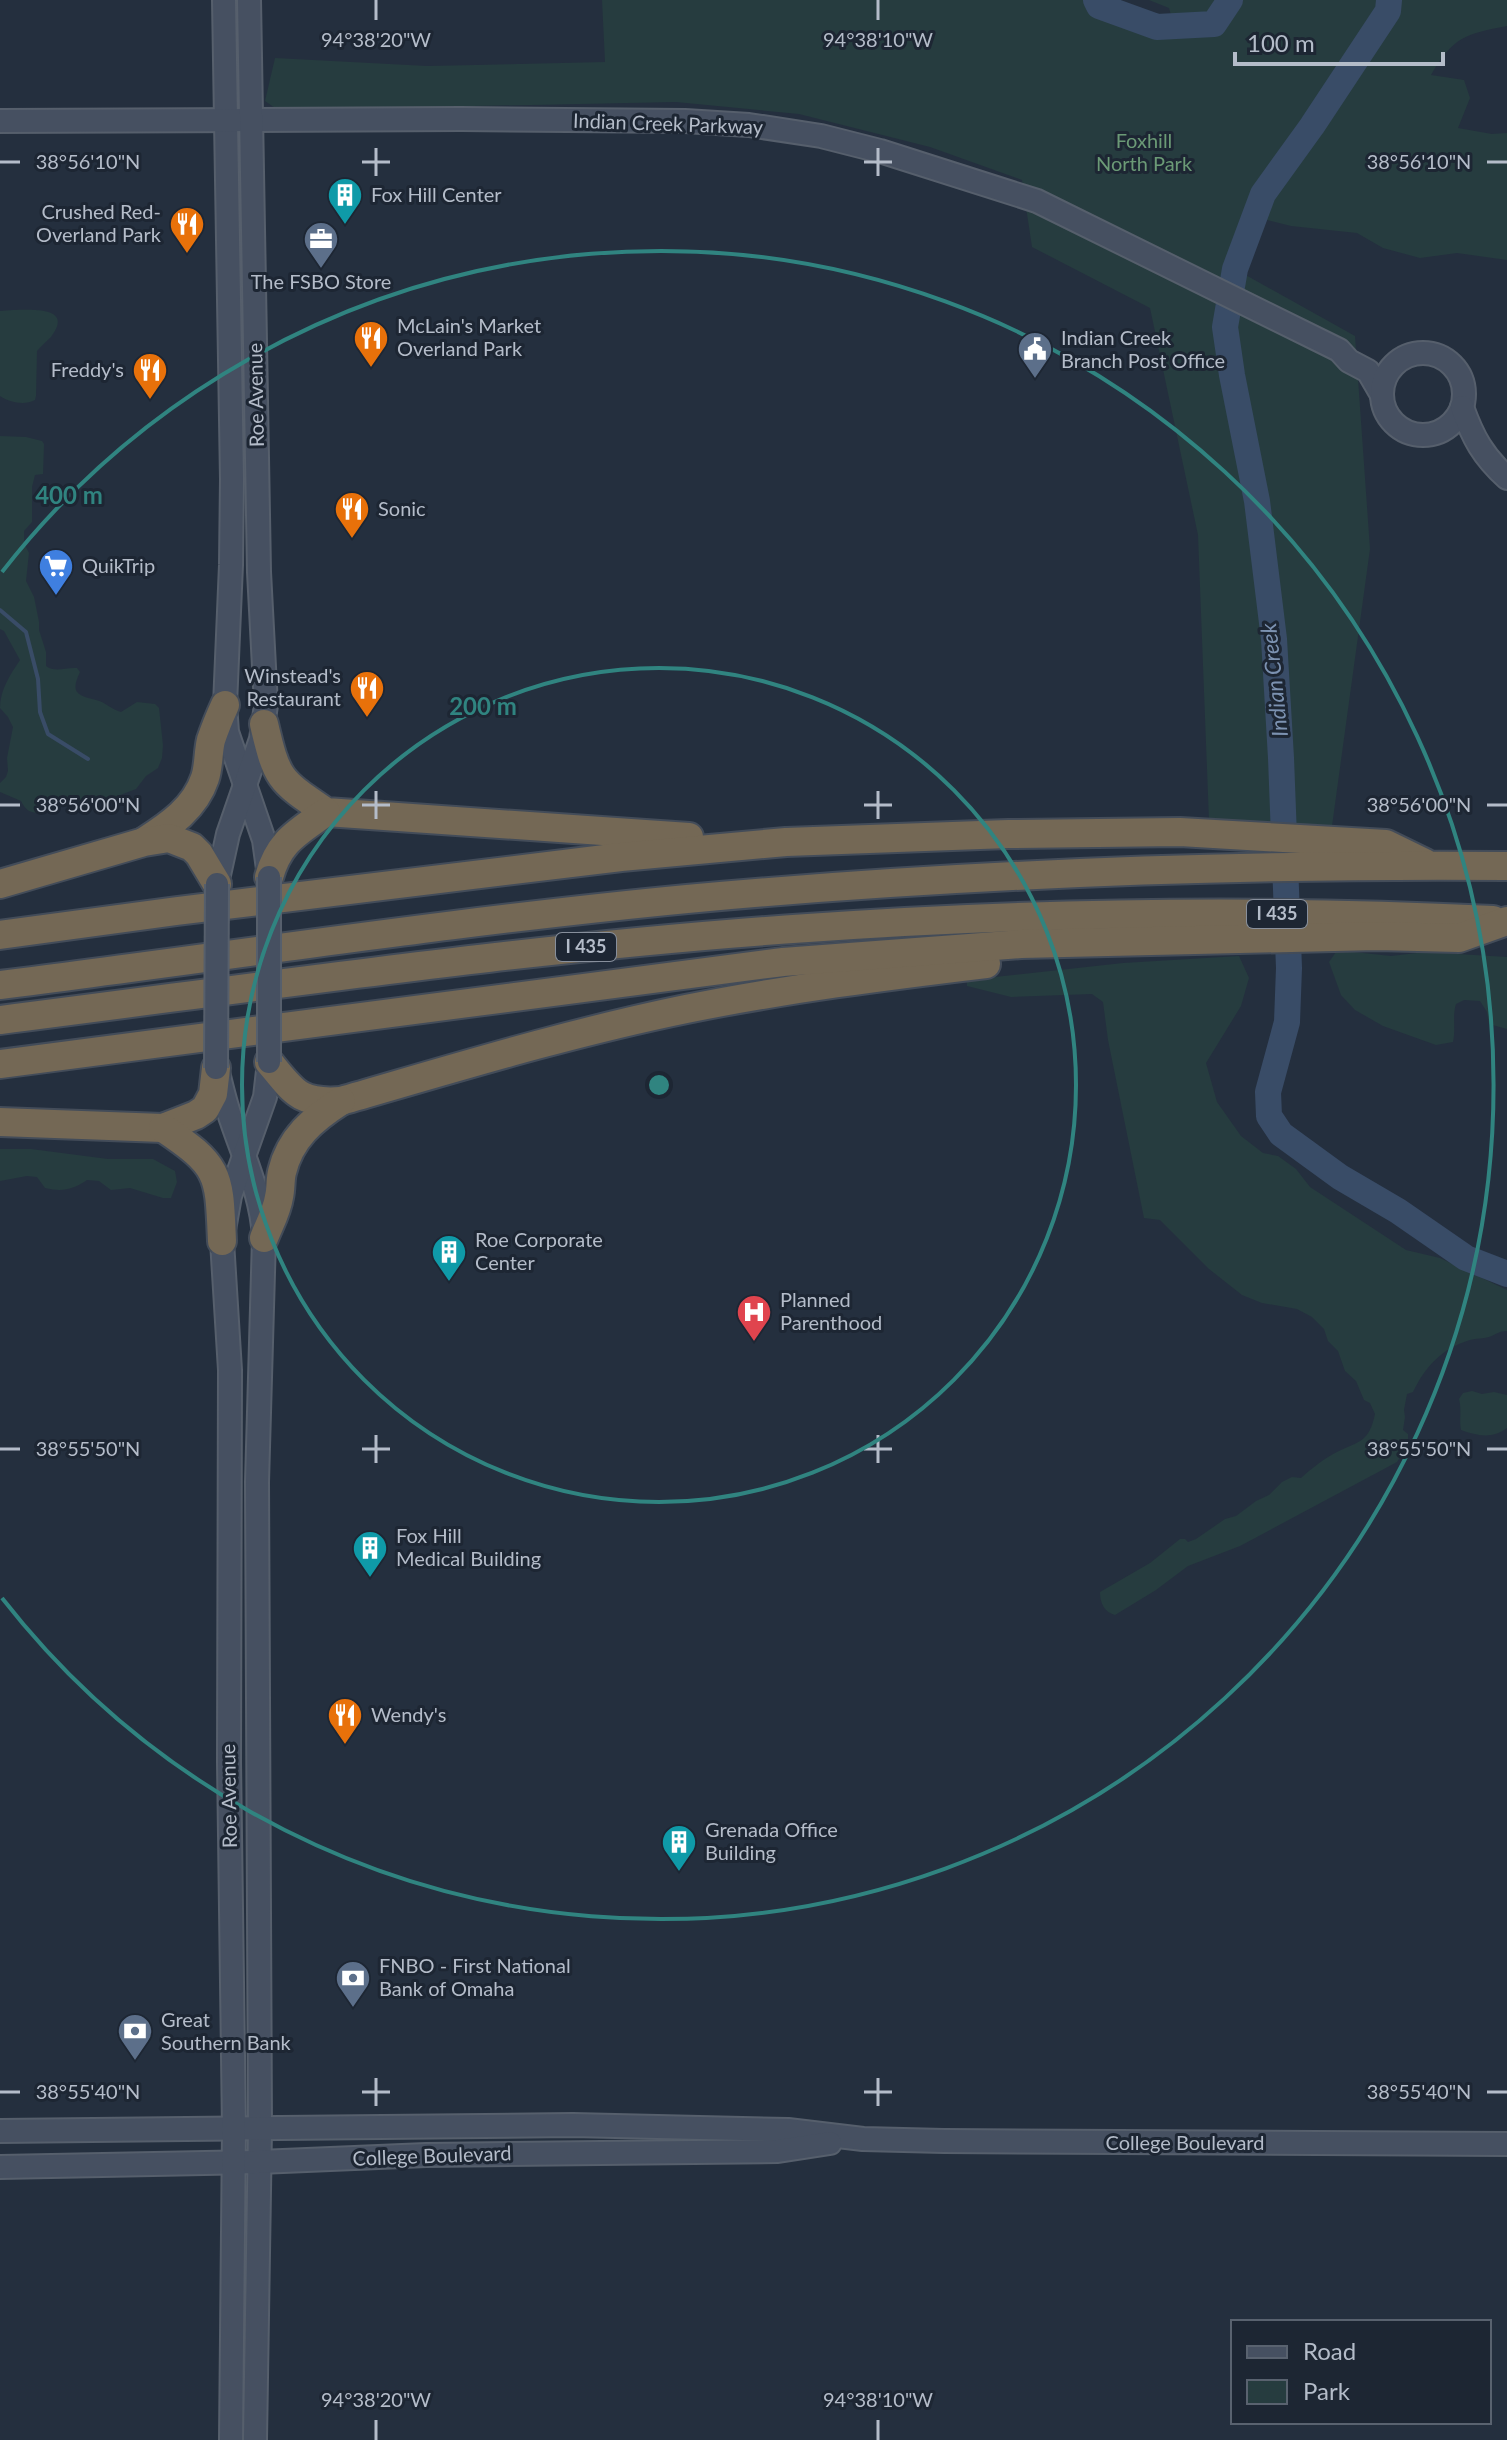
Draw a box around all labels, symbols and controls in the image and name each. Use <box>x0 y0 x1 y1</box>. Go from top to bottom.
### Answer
scale bar <box>1235 16 1443 66</box>
text: 94°38'20"W <box>321 27 431 51</box>
text: 94°38'10"W <box>823 27 933 51</box>
text: 100 m <box>1247 28 1315 57</box>
street label: Indian Creek Parkway <box>573 108 764 138</box>
park label: Foxhill North Park <box>1096 128 1193 175</box>
text: 38°56'10"N <box>36 149 140 173</box>
text: 38°56'10"N <box>1367 149 1471 173</box>
building icon: Fox Hill Center <box>326 176 364 226</box>
place label: Fox Hill Center <box>371 182 502 206</box>
place label: Crushed Red- Overland Park <box>36 199 162 246</box>
restaurant icon: Crushed Red- Overland Park <box>168 205 206 255</box>
office icon: The FSBO Store <box>302 220 340 270</box>
place label: The FSBO Store <box>251 269 391 293</box>
place label: McLain's Market Overland Park <box>397 313 541 360</box>
restaurant icon: McLain's Market Overland Park <box>352 319 390 369</box>
place label: Indian Creek Branch Post Office <box>1061 325 1225 372</box>
public building icon: Indian Creek Branch Post Office <box>1016 330 1054 380</box>
street label: Roe Avenue <box>242 343 268 447</box>
restaurant icon: Freddy's <box>131 351 169 401</box>
place label: Freddy's <box>51 357 124 381</box>
text: 400 m <box>35 480 103 509</box>
restaurant icon: Sonic <box>333 490 371 540</box>
place label: Sonic <box>378 496 426 520</box>
supermarket icon: QuikTrip <box>37 547 75 597</box>
place label: QuikTrip <box>82 553 155 577</box>
water label: Indian Creek <box>1254 621 1293 738</box>
place label: Winstead's Restaurant <box>244 663 341 710</box>
restaurant icon: Winstead's Restaurant <box>348 669 386 719</box>
text: 200 m <box>449 691 517 720</box>
text: 38°56'00"N <box>36 792 140 816</box>
text: 38°56'00"N <box>1367 792 1471 816</box>
road number: I 435 <box>1247 900 1307 928</box>
road number: I 435 <box>556 933 616 961</box>
centre of rings <box>645 1071 673 1099</box>
place label: Roe Corporate Center <box>475 1227 603 1274</box>
building icon: Roe Corporate Center <box>430 1233 468 1283</box>
place label: Planned Parenthood <box>780 1287 882 1334</box>
hospital icon: Planned Parenthood <box>735 1293 773 1343</box>
text: 38°55'50"N <box>36 1436 140 1460</box>
text: 38°55'50"N <box>1367 1436 1471 1460</box>
place label: Fox Hill Medical Building <box>396 1523 541 1570</box>
building icon: Fox Hill Medical Building <box>351 1529 389 1579</box>
restaurant icon: Wendy's <box>326 1696 364 1746</box>
place label: Wendy's <box>371 1702 446 1726</box>
street label: Roe Avenue <box>215 1744 241 1848</box>
place label: Grenada Office Building <box>705 1817 838 1864</box>
building icon: Grenada Office Building <box>660 1823 698 1873</box>
place label: FNBO - First National Bank of Omaha <box>379 1953 571 2000</box>
bank icon: FNBO - First National Bank of Omaha <box>334 1959 372 2009</box>
place label: Great Southern Bank <box>161 2007 292 2054</box>
bank icon: Great Southern Bank <box>116 2012 154 2062</box>
text: 38°55'40"N <box>36 2079 140 2103</box>
text: 38°55'40"N <box>1367 2079 1471 2103</box>
street label: College Boulevard <box>1106 2130 1264 2154</box>
street label: College Boulevard <box>352 2140 512 2170</box>
legend <box>1231 2320 1491 2424</box>
text: Road <box>1303 2336 1356 2365</box>
text: Park <box>1303 2376 1351 2405</box>
text: 94°38'20"W <box>321 2387 431 2411</box>
text: 94°38'10"W <box>823 2387 933 2411</box>

